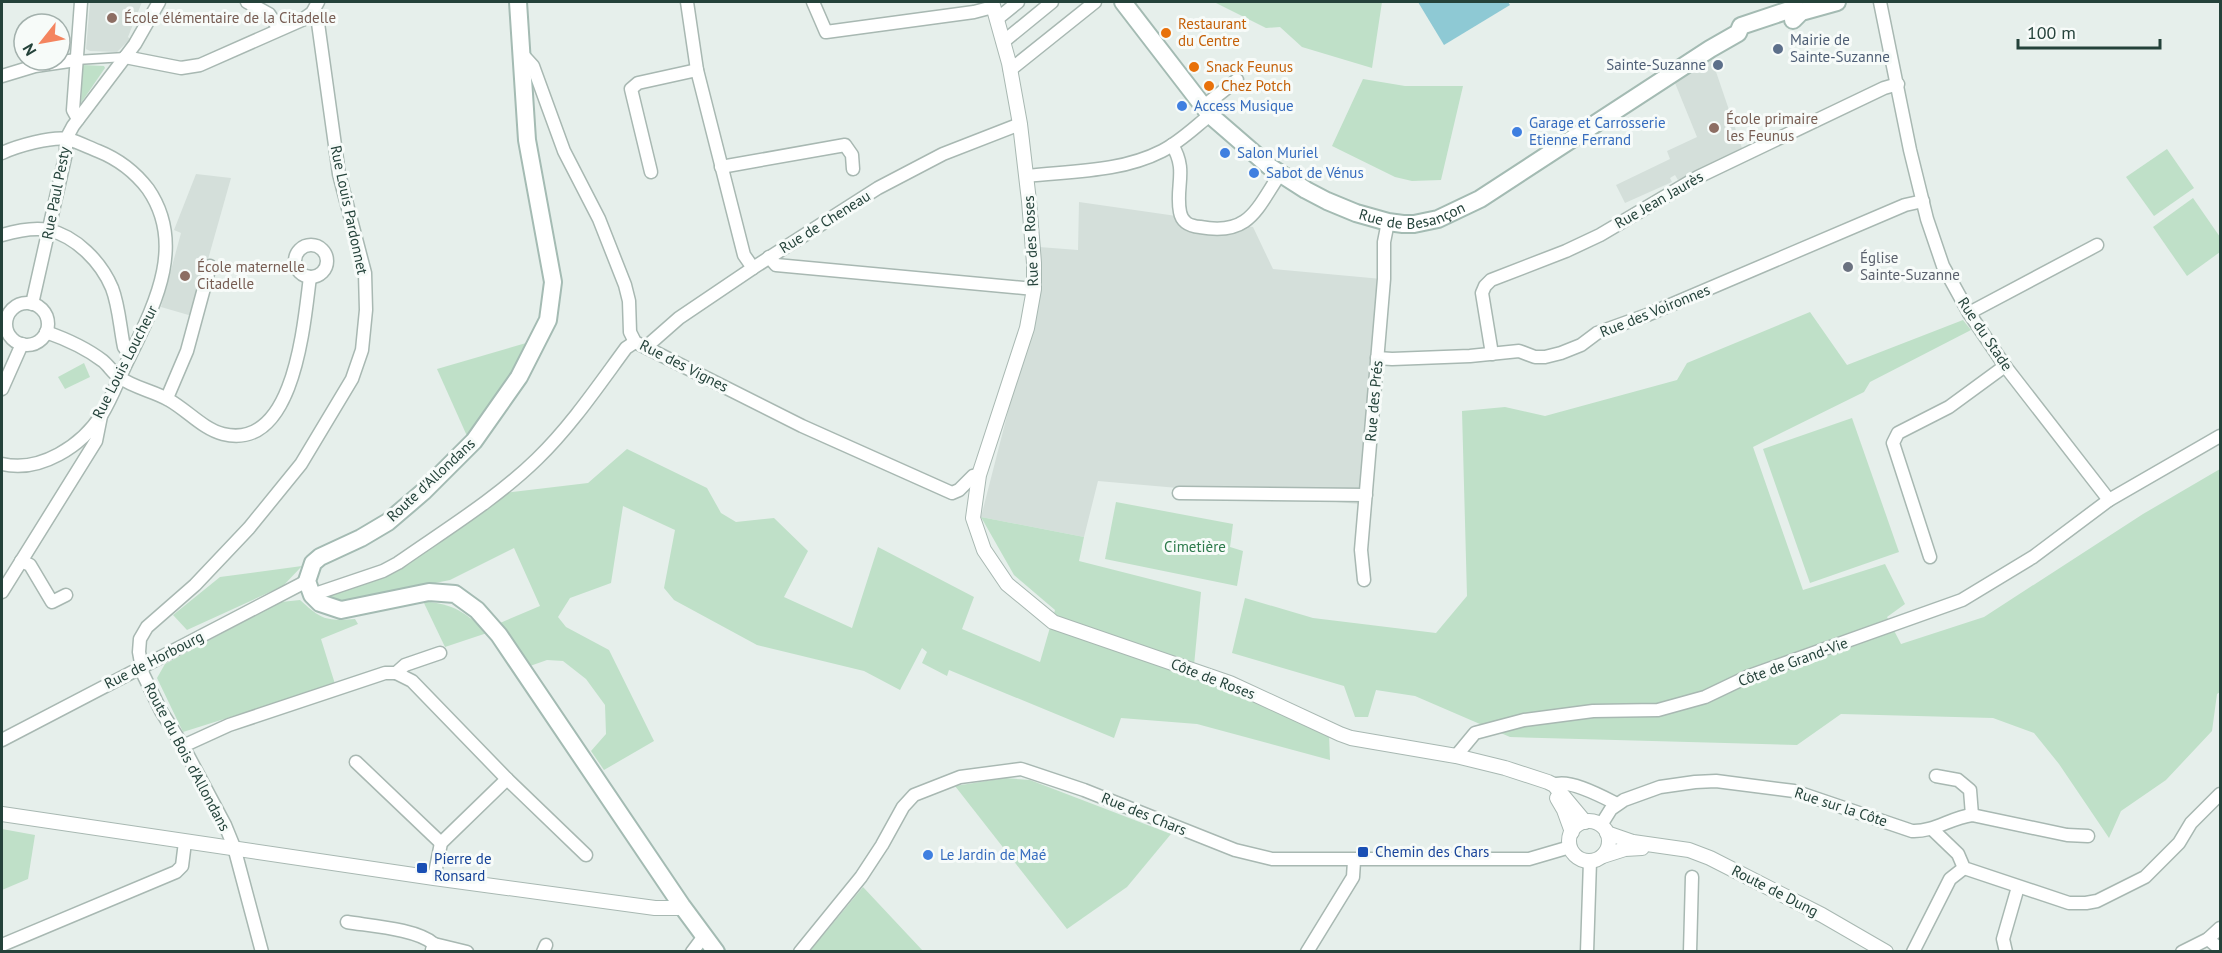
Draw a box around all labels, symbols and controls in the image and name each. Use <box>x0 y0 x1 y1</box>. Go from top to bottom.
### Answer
place label: École élémentaire de la Citadelle <box>124 8 336 27</box>
marker: École élémentaire de la Citadelle <box>105 11 119 25</box>
north arrow <box>12 12 72 72</box>
scale bar <box>2018 12 2160 50</box>
place label: Restaurant du Centre <box>1178 14 1247 50</box>
text: 100 m <box>2027 21 2076 44</box>
marker: Restaurant du Centre <box>1159 26 1173 40</box>
place label: Mairie de Sainte-Suzanne <box>1790 30 1890 66</box>
text: N <box>18 40 40 59</box>
marker: Mairie de Sainte-Suzanne <box>1771 42 1785 56</box>
place label: Sainte-Suzanne <box>1606 55 1706 74</box>
place label: Snack Feunus <box>1206 57 1293 76</box>
marker: Sainte-Suzanne <box>1711 58 1725 72</box>
marker: Snack Feunus <box>1187 60 1201 74</box>
place label: Chez Potch <box>1221 76 1291 95</box>
marker: Chez Potch <box>1202 79 1216 93</box>
place label: Access Musique <box>1194 96 1294 115</box>
marker: Access Musique <box>1175 99 1189 113</box>
place label: École primaire les Feunus <box>1726 109 1818 145</box>
place label: Garage et Carrosserie Etienne Ferrand <box>1529 113 1666 149</box>
marker: École primaire les Feunus <box>1707 121 1721 135</box>
marker: Garage et Carrosserie Etienne Ferrand <box>1510 125 1524 139</box>
place label: Salon Muriel <box>1237 143 1319 162</box>
street label: Rue Louis Pardonnet <box>327 144 372 276</box>
street label: Rue Paul Pesty <box>37 145 74 241</box>
marker: Salon Muriel <box>1218 146 1232 160</box>
place label: Sabot de Vénus <box>1266 163 1364 182</box>
marker: Sabot de Vénus <box>1247 166 1261 180</box>
street label: Rue Jean Jaurès <box>1611 167 1706 233</box>
street label: Rue de Cheneau <box>776 186 874 257</box>
street label: Rue des Roses <box>1019 195 1042 287</box>
street label: Rue de Besançon <box>1357 198 1468 233</box>
place label: Église Sainte-Suzanne <box>1860 248 1960 284</box>
place label: École maternelle Citadelle <box>197 257 305 293</box>
marker: Église Sainte-Suzanne <box>1841 260 1855 274</box>
marker: École maternelle Citadelle <box>178 269 192 283</box>
street label: Rue des Voironnes <box>1597 280 1713 341</box>
street label: Rue du Stade <box>1954 293 2017 374</box>
street label: Rue Louis Loucheur <box>88 302 161 422</box>
street label: Rue des Vignes <box>637 335 732 396</box>
street label: Rue des Prés <box>1360 360 1387 442</box>
street label: Route d'Allondans <box>382 434 479 526</box>
park label: Cimetière <box>1164 537 1226 556</box>
street label: Rue de Horbourg <box>101 626 207 693</box>
street label: Côte de Grand-Vie <box>1735 633 1850 690</box>
street label: Côte de Roses <box>1168 654 1258 703</box>
street label: Route du Bois d'Allondans <box>140 679 235 834</box>
street label: Rue sur la Côte <box>1792 783 1890 830</box>
street label: Rue des Chars <box>1099 788 1190 839</box>
place label: Chemin des Chars <box>1375 842 1489 861</box>
place label: Le Jardin de Maé <box>940 845 1046 864</box>
marker: Chemin des Chars <box>1356 845 1370 859</box>
marker: Le Jardin de Maé <box>921 848 935 862</box>
place label: Pierre de Ronsard <box>434 849 492 885</box>
marker: Pierre de Ronsard <box>415 861 429 875</box>
street label: Route de Dung <box>1729 861 1822 921</box>

